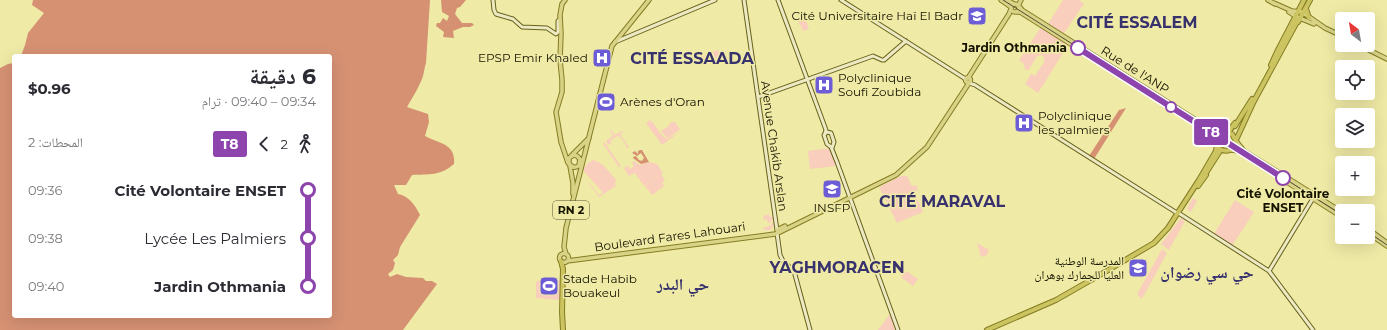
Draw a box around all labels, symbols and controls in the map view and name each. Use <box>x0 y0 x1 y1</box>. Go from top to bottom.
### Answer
school or university icon: Cité Universitaire Haï El Badr <box>966 5 988 27</box>
place label: Cité Universitaire Haï El Badr <box>791 8 963 23</box>
north arrow <box>1335 12 1375 52</box>
map controls <box>1335 12 1375 244</box>
district label: CITÉ ESSALEM <box>1076 13 1198 32</box>
place label: Jardin Othmania <box>960 40 1067 55</box>
marker: Jardin Othmania <box>1070 40 1086 56</box>
street label: Rue de l'ANP <box>1098 43 1172 97</box>
hospital icon: EPSP Emir Khaled <box>591 47 613 69</box>
district label: CITÉ ESSAADA <box>630 49 754 68</box>
place label: EPSP Emir Khaled <box>478 50 588 65</box>
button: locate <box>1335 60 1375 100</box>
text: 6 دقيقة <box>250 63 316 90</box>
place label: Polyclinique Soufi Zoubida <box>838 70 921 99</box>
hospital icon: Polyclinique Soufi Zoubida <box>813 74 835 96</box>
text: $0.96 <box>28 79 71 98</box>
street label: Avenue Chakib Arslan <box>758 80 791 212</box>
sports icon: Arènes d'Oran <box>595 91 617 113</box>
text: 09:34 – 09:40 · ترام <box>202 93 316 109</box>
place label: Arènes d'Oran <box>620 94 705 109</box>
unlabelled marker <box>1165 101 1177 113</box>
place label: Polyclinique les palmiers <box>1038 108 1111 137</box>
button: layers <box>1335 108 1375 148</box>
hospital icon: Polyclinique les palmiers <box>1013 112 1035 134</box>
line badge: T8 <box>1193 119 1229 145</box>
text: T8 <box>1202 123 1220 141</box>
icon: back <box>253 133 275 155</box>
icon: walk <box>294 133 316 155</box>
text: المحطات: 2 <box>28 134 83 150</box>
text: T8 <box>221 135 239 153</box>
text: 2 <box>281 136 288 152</box>
button: + <box>1335 156 1375 196</box>
marker: Cité Volontaire ENSET <box>1275 170 1291 186</box>
school or university icon: INSFP <box>821 178 843 200</box>
text: Cité Volontaire ENSET <box>115 181 286 200</box>
text: 09:36 <box>28 182 63 198</box>
place label: Cité Volontaire ENSET <box>1237 186 1330 215</box>
district label: CITÉ MARAVAL <box>879 192 1005 211</box>
place label: INSFP <box>814 200 850 215</box>
road number: RN 2 <box>553 201 589 219</box>
button: − <box>1335 204 1375 244</box>
street label: Boulevard Fares Lahouari <box>593 218 746 255</box>
text: Lycée Les Palmiers <box>144 229 286 248</box>
text: 09:38 <box>28 230 63 246</box>
place label: المدرسة الوطنية العليا للجمارك بوهران <box>1035 253 1124 282</box>
school or university icon: المدرسة الوطنية العليا للجمارك بوهران <box>1127 257 1149 279</box>
district label: YAGHMORACEN <box>768 258 905 277</box>
district label: حي سي رضوان <box>1160 263 1254 285</box>
place label: Stade Habib Bouakeul <box>563 271 637 300</box>
sports icon: Stade Habib Bouakeul <box>538 275 560 297</box>
district label: حي البدر <box>656 275 709 297</box>
text: Jardin Othmania <box>154 277 286 296</box>
text: 09:40 <box>28 278 64 294</box>

